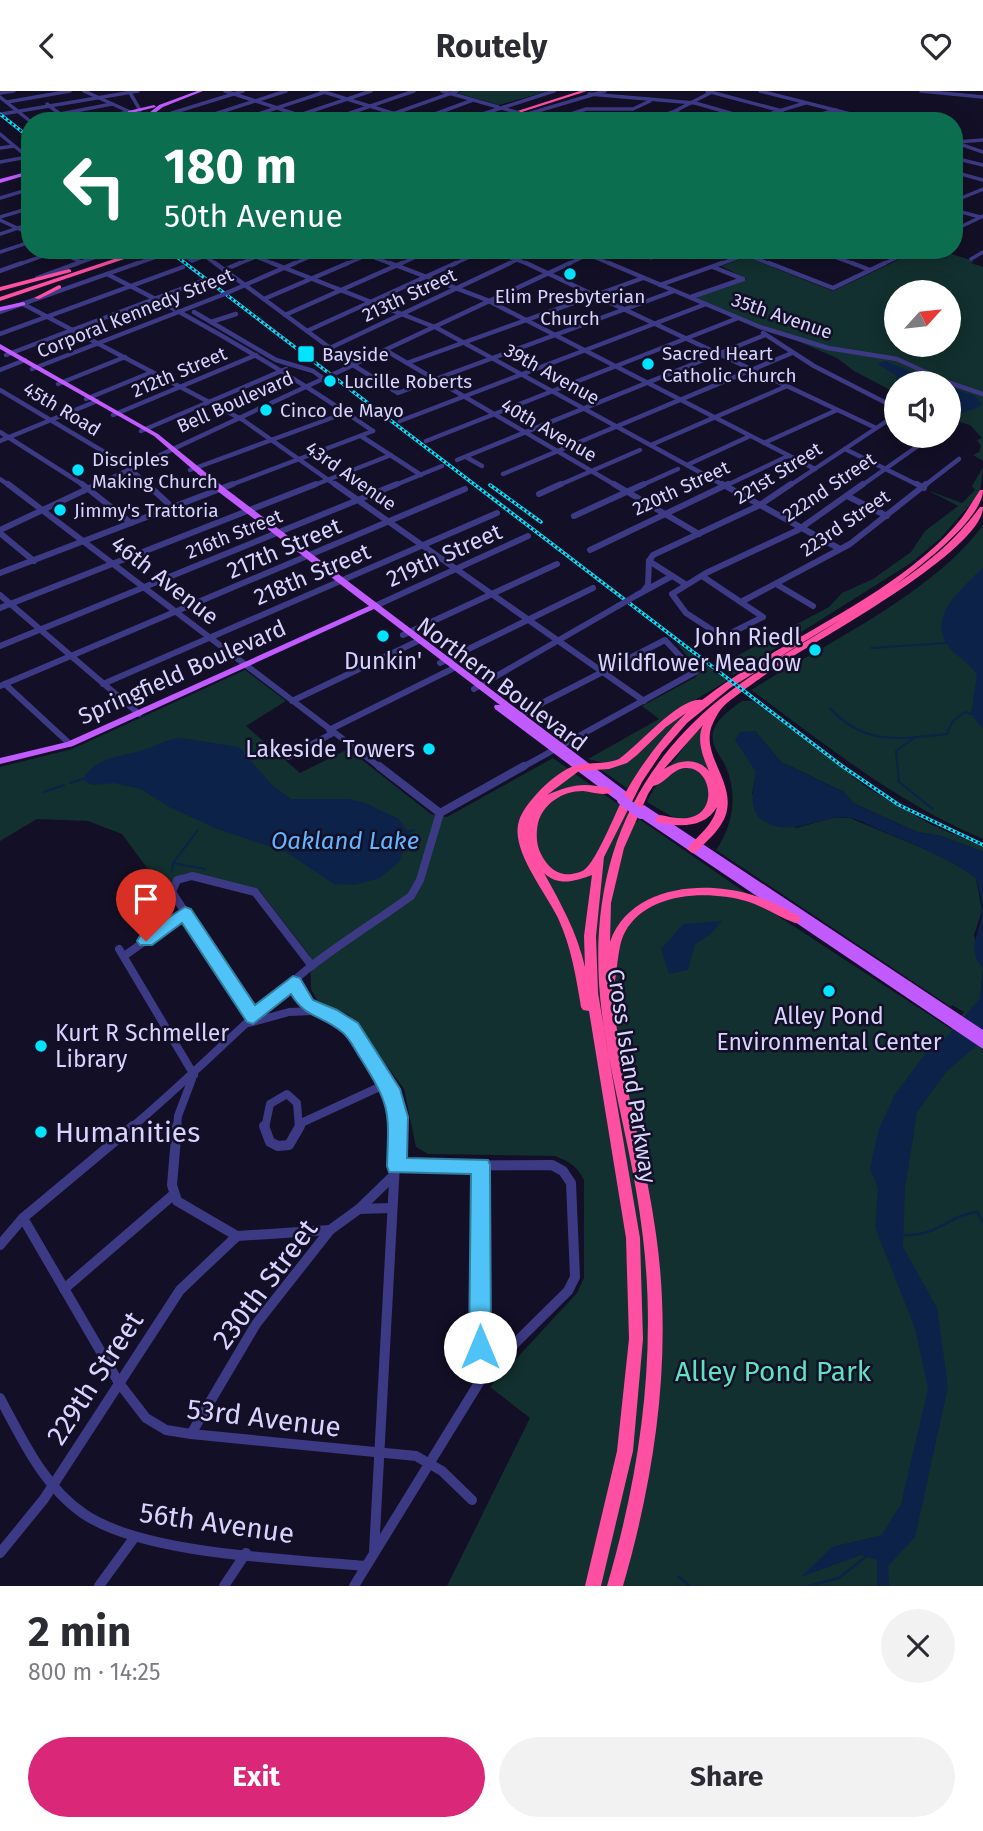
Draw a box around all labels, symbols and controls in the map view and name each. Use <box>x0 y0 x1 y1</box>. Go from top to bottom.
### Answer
icon: back <box>28 27 66 65</box>
text: Routely <box>436 27 547 65</box>
icon: heart <box>917 27 955 65</box>
text: 180 m <box>164 137 297 196</box>
icon: left <box>49 140 140 231</box>
text: 50th Avenue <box>164 197 343 235</box>
street label: Corporal Kennedy Street <box>33 263 237 363</box>
street label: 213th Street <box>358 263 460 327</box>
marker: Elim Presbyterian Church <box>562 266 578 282</box>
north arrow <box>884 280 961 357</box>
map controls <box>884 280 961 448</box>
place label: Elim Presbyterian Church <box>495 285 645 330</box>
street label: 35th Avenue <box>729 288 835 344</box>
street label: 39th Avenue <box>500 338 604 410</box>
street label: 212th Street <box>128 342 230 402</box>
place label: Sacred Heart Catholic Church <box>662 342 797 387</box>
place label: Bayside <box>322 343 389 366</box>
marker: Bayside <box>296 344 316 364</box>
marker: Sacred Heart Catholic Church <box>640 356 656 372</box>
street label: Bell Boulevard <box>173 366 297 438</box>
place label: Lucille Roberts <box>344 370 472 393</box>
button: sound <box>884 371 961 448</box>
marker: Lucille Roberts <box>322 373 338 389</box>
street label: 45th Road <box>19 377 105 441</box>
street label: 40th Avenue <box>497 393 601 467</box>
place label: Cinco de Mayo <box>280 399 404 422</box>
marker: Cinco de Mayo <box>258 402 274 418</box>
street label: 43rd Avenue <box>301 436 401 516</box>
street label: 221st Street <box>730 437 826 509</box>
street label: 222nd Street <box>778 447 880 527</box>
place label: Disciples Making Church <box>92 448 218 493</box>
street label: 220th Street <box>629 456 733 520</box>
marker: Disciples Making Church <box>70 462 86 478</box>
street label: 223rd Street <box>796 485 894 561</box>
place label: Jimmy's Trattoria <box>74 499 219 522</box>
marker: Jimmy's Trattoria <box>52 502 68 518</box>
street label: 216th Street <box>182 504 286 564</box>
street label: 217th Street <box>223 511 346 585</box>
street label: 219th Street <box>382 517 507 593</box>
street label: 46th Avenue <box>106 529 224 631</box>
street label: 218th Street <box>250 537 375 611</box>
street label: Northern Boulevard <box>411 611 593 757</box>
street label: Springfield Boulevard <box>74 614 290 730</box>
place label: John Riedl Wildflower Meadow <box>598 623 802 677</box>
marker: Dunkin' <box>375 628 391 644</box>
marker: John Riedl Wildflower Meadow <box>807 642 823 658</box>
place label: Dunkin' <box>344 647 422 675</box>
place label: Lakeside Towers <box>245 735 415 763</box>
marker: Lakeside Towers <box>421 741 437 757</box>
water label: Oakland Lake <box>271 827 419 855</box>
pin <box>116 869 176 941</box>
icon: arrive <box>127 880 165 918</box>
street label: Cross Island Parkway <box>601 967 663 1186</box>
marker: Alley Pond Environmental Center <box>821 983 837 999</box>
place label: Alley Pond Environmental Center <box>716 1002 942 1056</box>
place label: Kurt R Schmeller Library <box>55 1019 229 1073</box>
marker: Kurt R Schmeller Library <box>33 1038 49 1054</box>
place label: Humanities <box>55 1116 200 1149</box>
marker: Humanities <box>33 1124 49 1140</box>
street label: 230th Street <box>206 1212 325 1355</box>
street label: 229th Street <box>40 1305 151 1451</box>
position arrow <box>443 1310 517 1384</box>
park label: Alley Pond Park <box>675 1355 872 1388</box>
street label: 53rd Avenue <box>185 1392 343 1444</box>
street label: 56th Avenue <box>138 1496 296 1550</box>
text: 2 min <box>28 1607 131 1657</box>
button: close <box>881 1609 955 1683</box>
text: 800 m · 14:25 <box>28 1658 160 1686</box>
button: Exit <box>28 1737 485 1817</box>
button: Share <box>499 1737 955 1817</box>

